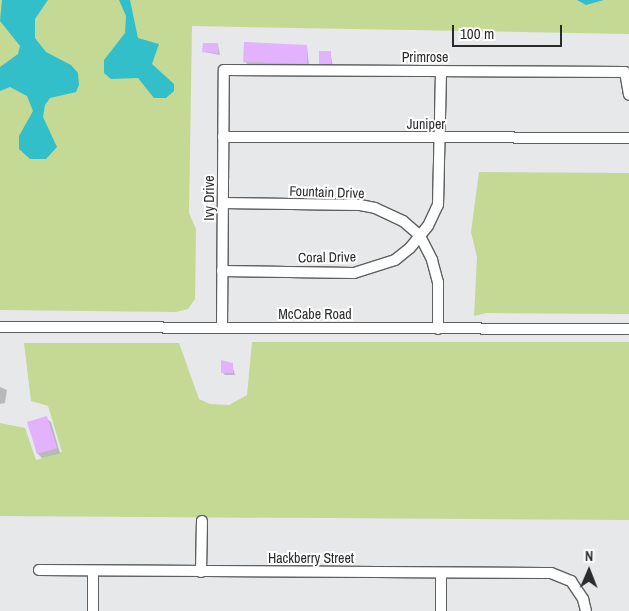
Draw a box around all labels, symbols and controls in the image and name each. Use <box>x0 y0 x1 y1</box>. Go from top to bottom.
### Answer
scale bar <box>454 15 564 47</box>
text: 100 m <box>460 23 494 44</box>
street label: Primrose <box>402 49 448 65</box>
street label: Juniper <box>407 116 445 132</box>
street label: Ivy Drive <box>201 175 217 221</box>
street label: Fountain Drive <box>289 182 365 202</box>
street label: Coral Drive <box>298 248 356 266</box>
street label: McCabe Road <box>278 306 352 322</box>
north arrow <box>564 546 614 596</box>
text: N <box>585 547 594 565</box>
street label: Hackberry Street <box>268 550 354 566</box>

